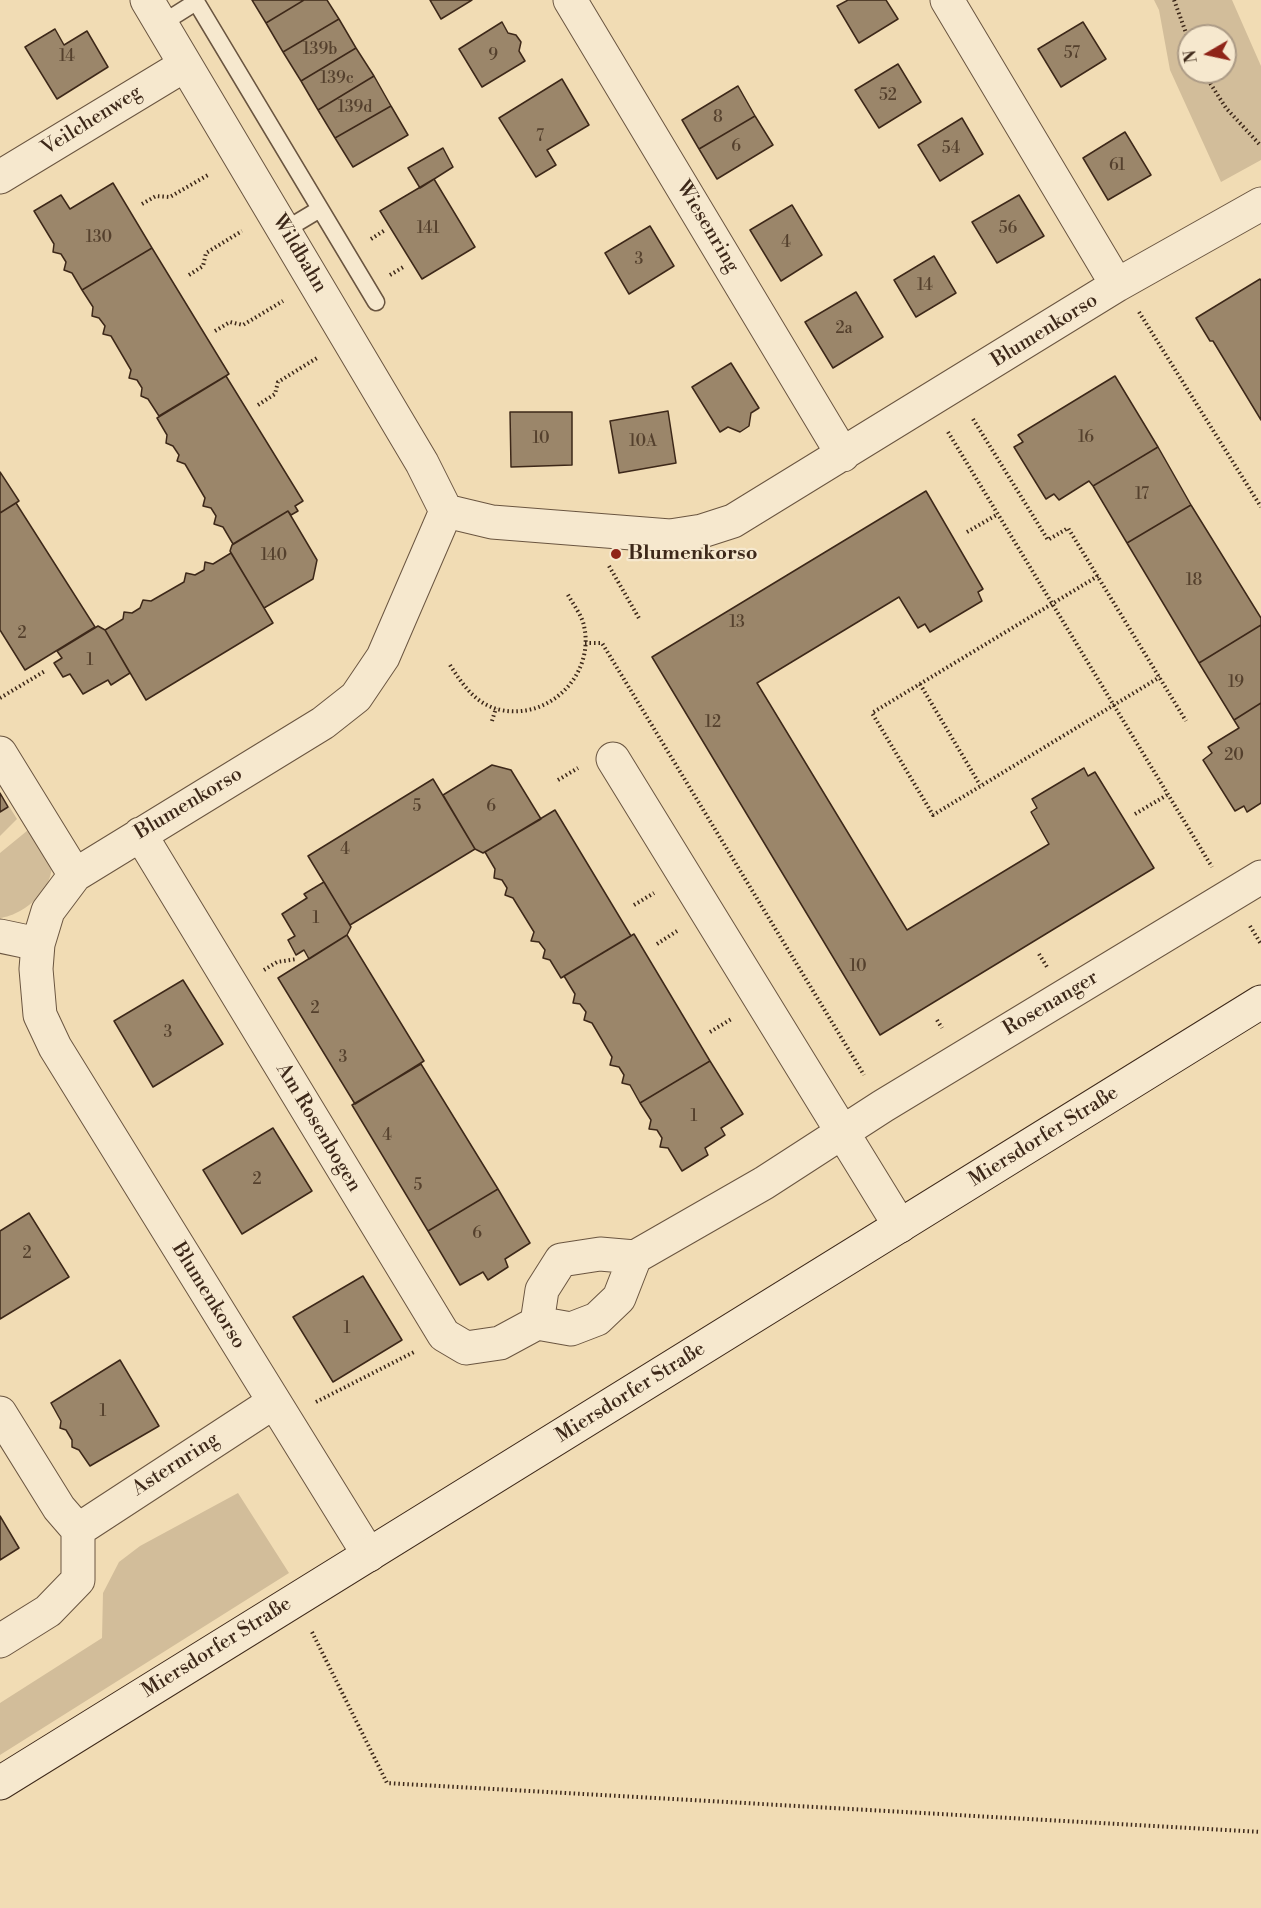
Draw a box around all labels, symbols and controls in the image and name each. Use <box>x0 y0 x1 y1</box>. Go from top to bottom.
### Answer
north arrow <box>1177 24 1237 84</box>
house number: 139b <box>303 40 337 60</box>
house number: 57 <box>1064 44 1080 64</box>
house number: 9 <box>488 46 498 66</box>
house number: 14 <box>59 47 75 67</box>
text: N <box>1180 49 1202 64</box>
house number: 139c <box>320 69 354 89</box>
street label: Veilchenweg <box>38 81 146 161</box>
house number: 52 <box>879 86 897 106</box>
house number: 139d <box>338 98 372 118</box>
house number: 8 <box>713 108 723 128</box>
house number: 7 <box>536 127 544 147</box>
house number: 6 <box>731 137 741 157</box>
house number: 54 <box>942 139 960 159</box>
house number: 61 <box>1109 156 1125 176</box>
street label: Wiesenring <box>670 177 744 277</box>
street label: Wildbahn <box>266 211 332 297</box>
house number: 141 <box>417 219 439 239</box>
house number: 56 <box>999 219 1017 239</box>
house number: 130 <box>86 228 112 248</box>
house number: 4 <box>781 233 791 253</box>
house number: 3 <box>635 250 643 270</box>
house number: 14 <box>917 276 933 296</box>
street label: Blumenkorso <box>987 289 1103 373</box>
house number: 2a <box>835 319 853 339</box>
house number: 16 <box>1078 428 1094 448</box>
house number: 10 <box>533 429 549 449</box>
house number: 10A <box>629 432 657 452</box>
house number: 17 <box>1135 485 1149 505</box>
place label: Blumenkorso <box>628 542 757 566</box>
house number: 140 <box>261 546 287 566</box>
marker: Blumenkorso <box>609 547 623 561</box>
house number: 18 <box>1186 571 1202 591</box>
house number: 13 <box>729 613 745 633</box>
house number: 2 <box>17 624 27 644</box>
house number: 1 <box>87 651 93 671</box>
house number: 19 <box>1228 673 1244 693</box>
house number: 12 <box>705 713 721 733</box>
house number: 20 <box>1224 746 1244 766</box>
street label: Blumenkorso <box>131 763 247 845</box>
house number: 5 <box>413 797 421 817</box>
house number: 6 <box>486 797 496 817</box>
house number: 4 <box>340 840 350 860</box>
house number: 1 <box>313 909 319 929</box>
house number: 10 <box>850 957 866 977</box>
street label: Rosenanger <box>999 966 1103 1042</box>
house number: 2 <box>310 999 320 1019</box>
house number: 3 <box>164 1023 172 1043</box>
house number: 3 <box>339 1048 347 1068</box>
street label: Am Rosenbogen <box>270 1059 366 1197</box>
street label: Miersdorfer Straße <box>965 1081 1123 1193</box>
house number: 1 <box>691 1107 697 1127</box>
house number: 4 <box>382 1126 392 1146</box>
house number: 2 <box>252 1170 262 1190</box>
house number: 5 <box>414 1176 422 1196</box>
house number: 6 <box>472 1224 482 1244</box>
street label: Blumenkorso <box>166 1238 250 1354</box>
house number: 2 <box>22 1244 32 1264</box>
house number: 1 <box>344 1319 350 1339</box>
street label: Miersdorfer Straße <box>552 1337 710 1449</box>
house number: 1 <box>100 1402 106 1422</box>
street label: Asternring <box>128 1428 224 1502</box>
street label: Miersdorfer Straße <box>138 1592 296 1704</box>

